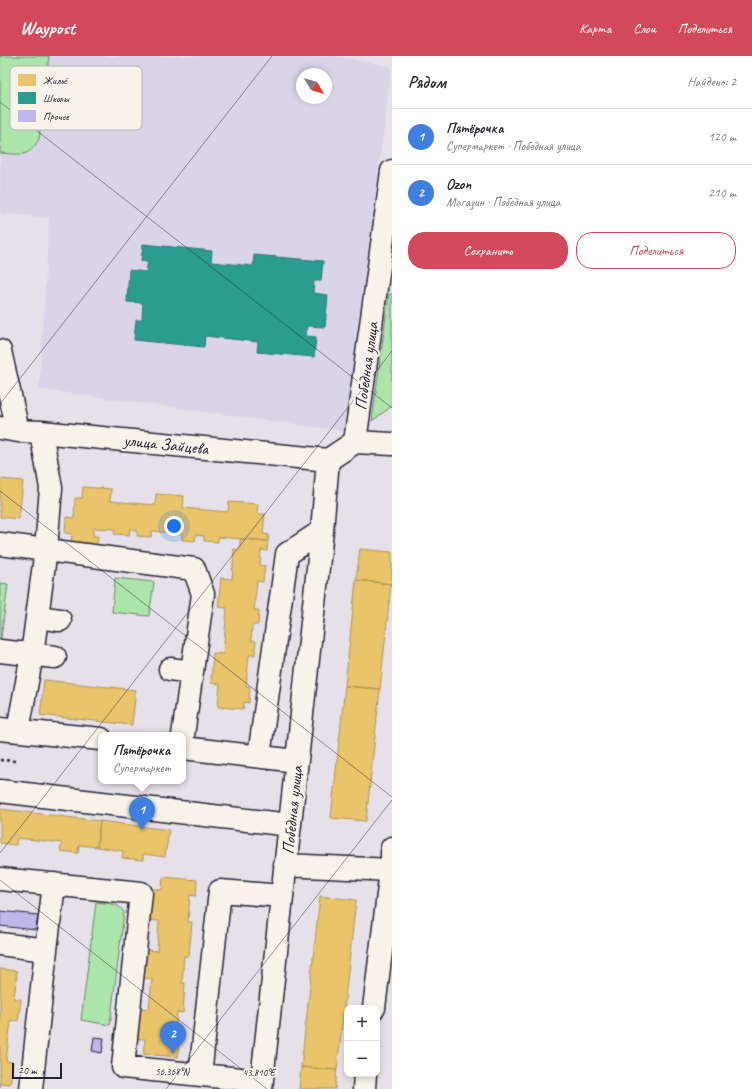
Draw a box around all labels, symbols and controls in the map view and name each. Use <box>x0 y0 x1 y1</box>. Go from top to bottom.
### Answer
text: Waypost <box>20 16 75 40</box>
text: Карта <box>579 20 611 37</box>
text: Слои <box>633 20 656 37</box>
text: Поделиться <box>678 20 732 37</box>
legend <box>10 66 142 130</box>
north arrow <box>296 68 332 104</box>
text: Рядом <box>408 72 446 93</box>
text: Жильё <box>43 73 69 87</box>
text: Найдено: 2 <box>688 74 736 90</box>
text: Школы <box>43 91 70 105</box>
text: Прочее <box>43 109 70 123</box>
text: Пятёрочка <box>446 119 503 138</box>
text: 1 <box>418 129 424 145</box>
text: 120 m <box>708 129 736 145</box>
text: Супермаркет · Победная улица <box>446 138 580 154</box>
text: Ozon <box>446 175 471 194</box>
text: 2 <box>418 185 424 201</box>
text: 210 m <box>708 185 736 201</box>
text: Магазин · Победная улица <box>446 194 560 210</box>
button: Сохранить <box>408 232 568 269</box>
button: Поделиться <box>576 232 736 269</box>
street label: Победная улица <box>350 319 383 411</box>
street label: улица Зайцева <box>122 430 210 459</box>
your location <box>164 516 184 536</box>
popup <box>98 732 186 784</box>
text: Пятёрочка <box>113 741 170 760</box>
text: Супермаркет <box>113 760 171 776</box>
street label: Победная улица <box>277 763 308 855</box>
pin: 1 <box>129 797 155 830</box>
map controls <box>344 1005 380 1077</box>
button: + <box>344 1005 380 1041</box>
pin: 2 <box>160 1021 186 1054</box>
button: − <box>344 1041 380 1077</box>
scale bar <box>12 1061 62 1080</box>
text: 20 m <box>18 1063 37 1077</box>
text: 56.368°N <box>155 1065 191 1078</box>
text: 43.810°E <box>243 1066 277 1079</box>

